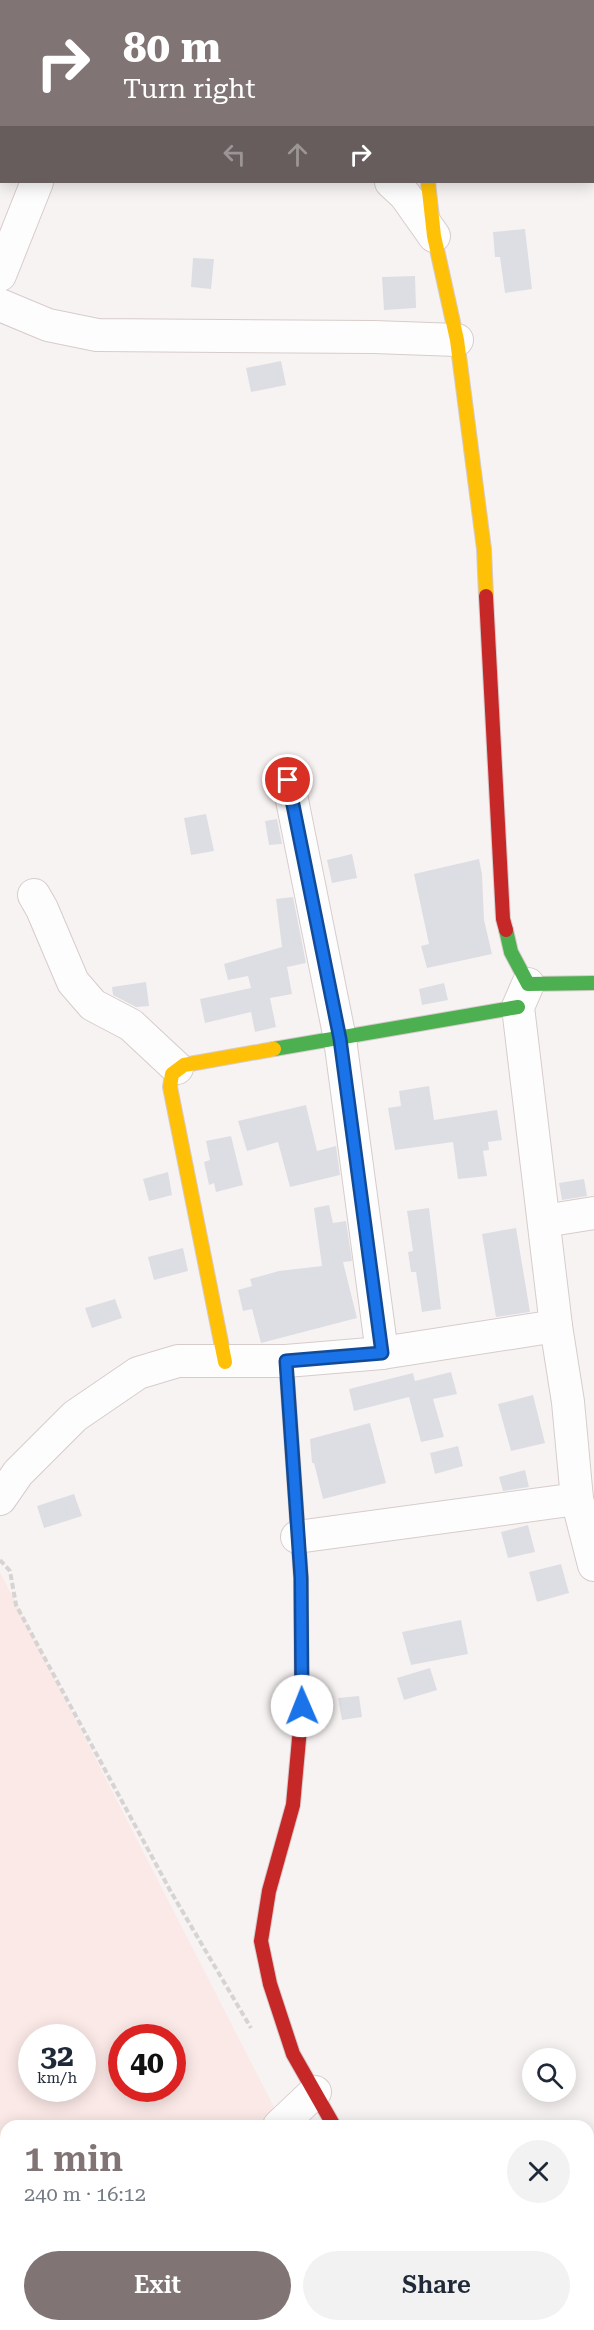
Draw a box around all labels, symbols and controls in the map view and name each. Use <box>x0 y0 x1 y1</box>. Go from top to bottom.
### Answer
text: 80 m <box>123 23 221 72</box>
icon: right <box>24 24 102 102</box>
text: Turn right <box>123 73 256 105</box>
icon: left <box>218 138 251 171</box>
icon: ahead <box>281 138 314 171</box>
icon: right <box>344 138 377 171</box>
pin <box>262 754 313 805</box>
icon: arrive <box>271 763 304 796</box>
position arrow <box>270 1674 334 1738</box>
speed limit sign: 40 <box>108 2024 186 2102</box>
text: 32 <box>40 2038 74 2073</box>
map controls <box>522 2048 576 2102</box>
button: search <box>522 2048 576 2102</box>
text: km/h <box>37 2069 77 2087</box>
text: 1 min <box>24 2138 123 2180</box>
button: close <box>507 2140 570 2203</box>
text: 240 m · 16:12 <box>24 2182 146 2206</box>
button: Exit <box>24 2251 291 2320</box>
button: Share <box>303 2251 570 2320</box>

